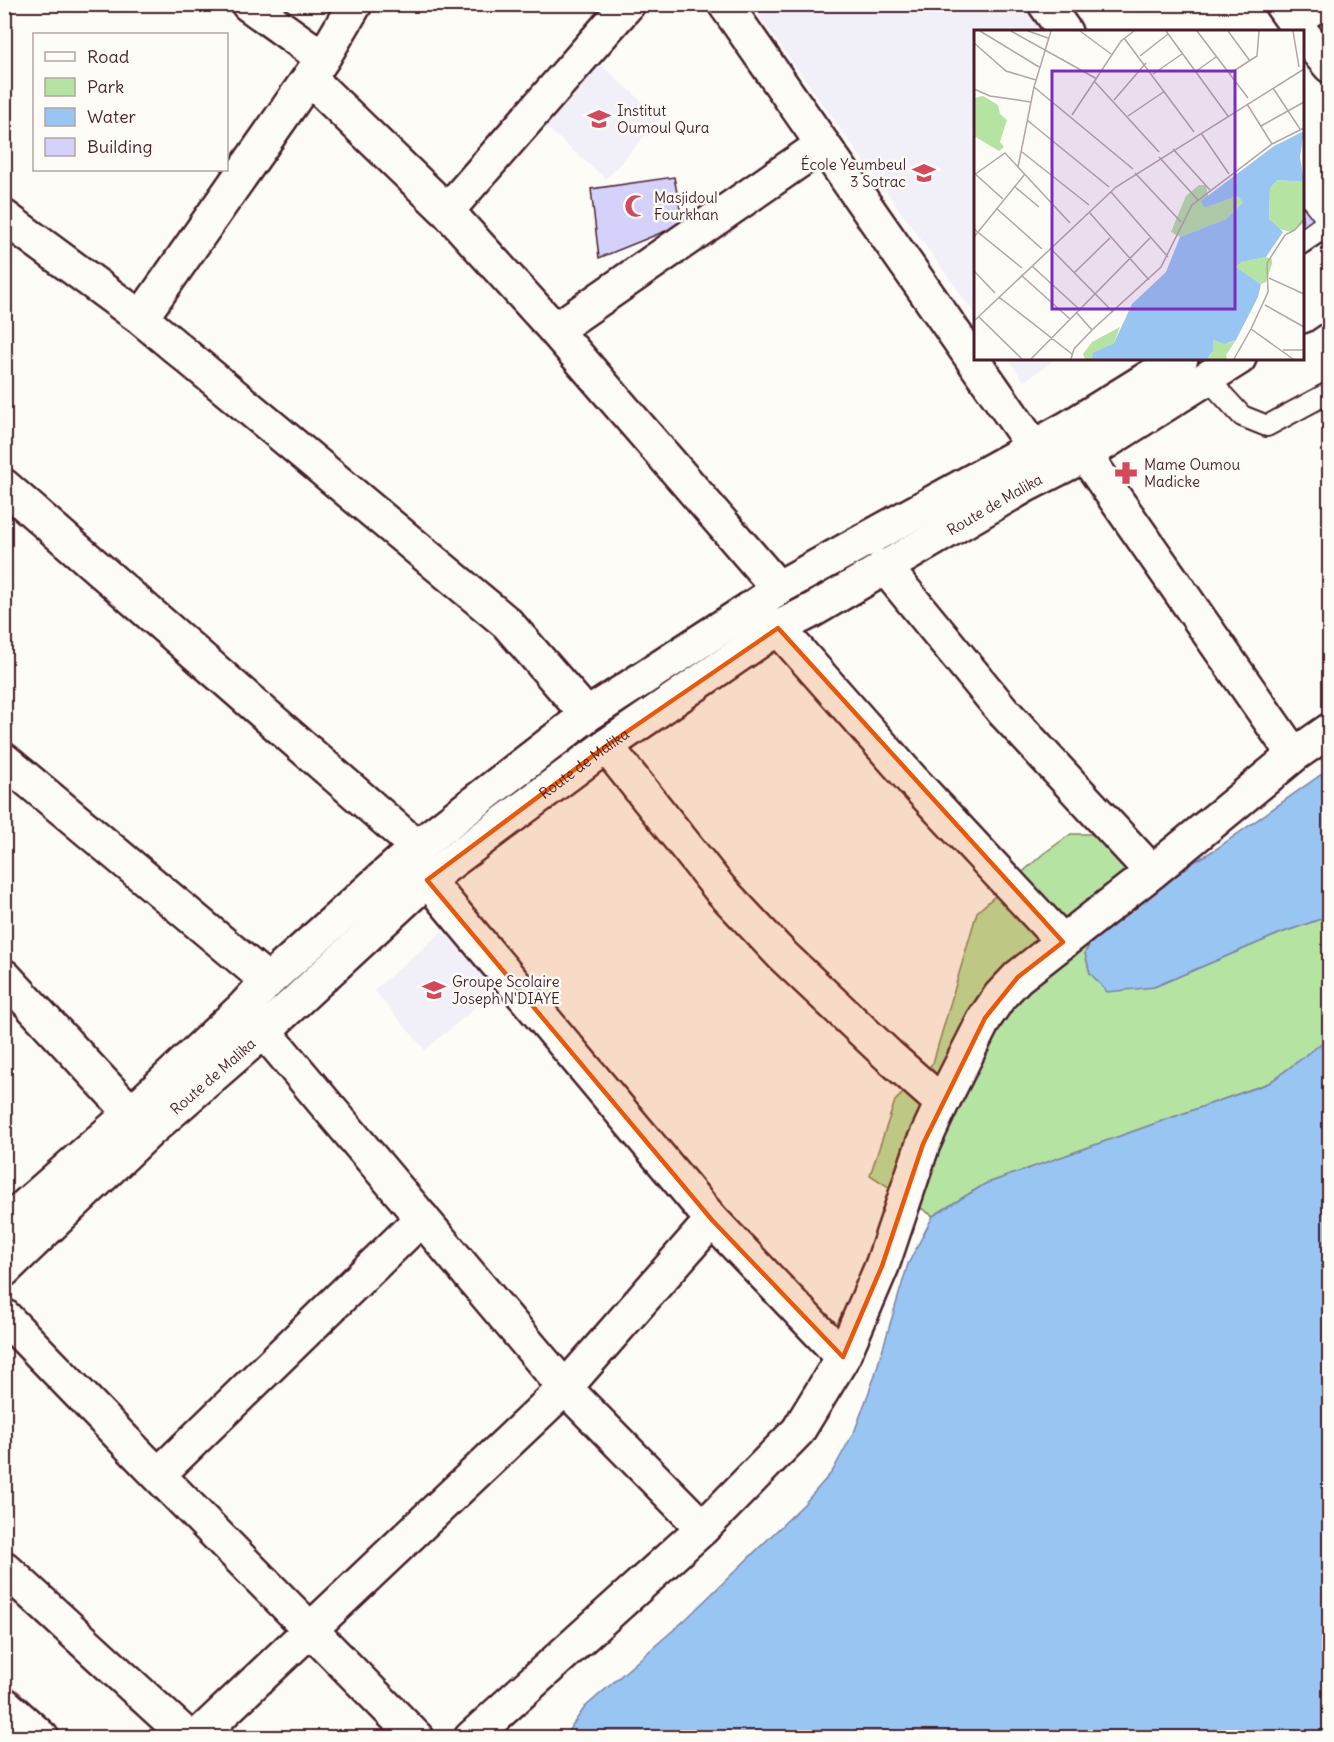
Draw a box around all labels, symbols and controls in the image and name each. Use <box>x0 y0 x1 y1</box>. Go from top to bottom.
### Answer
inset map <box>974 30 1304 360</box>
legend <box>33 33 228 171</box>
text: Road <box>87 45 130 68</box>
text: Park <box>87 75 124 98</box>
place label: Institut Oumoul Qura <box>617 101 710 137</box>
text: Water <box>87 105 137 128</box>
school or university icon: Institut Oumoul Qura <box>586 106 612 132</box>
text: Building <box>87 135 152 158</box>
place label: École Yeumbeul 3 Sotrac <box>801 155 906 191</box>
school or university icon: École Yeumbeul 3 Sotrac <box>911 160 937 186</box>
place label: Masjidoul Fourkhan <box>654 188 719 224</box>
mosque icon: Masjidoul Fourkhan <box>623 193 649 219</box>
place label: Mame Oumou Madicke <box>1144 455 1240 491</box>
pharmacy icon: Mame Oumou Madicke <box>1113 460 1139 486</box>
street label: Route de Malika <box>943 469 1045 539</box>
street label: Route de Malika <box>535 723 633 803</box>
place label: Groupe Scolaire Joseph N'DIAYE <box>452 972 560 1008</box>
school or university icon: Groupe Scolaire Joseph N'DIAYE <box>421 977 447 1003</box>
street label: Route de Malika <box>166 1033 259 1118</box>

